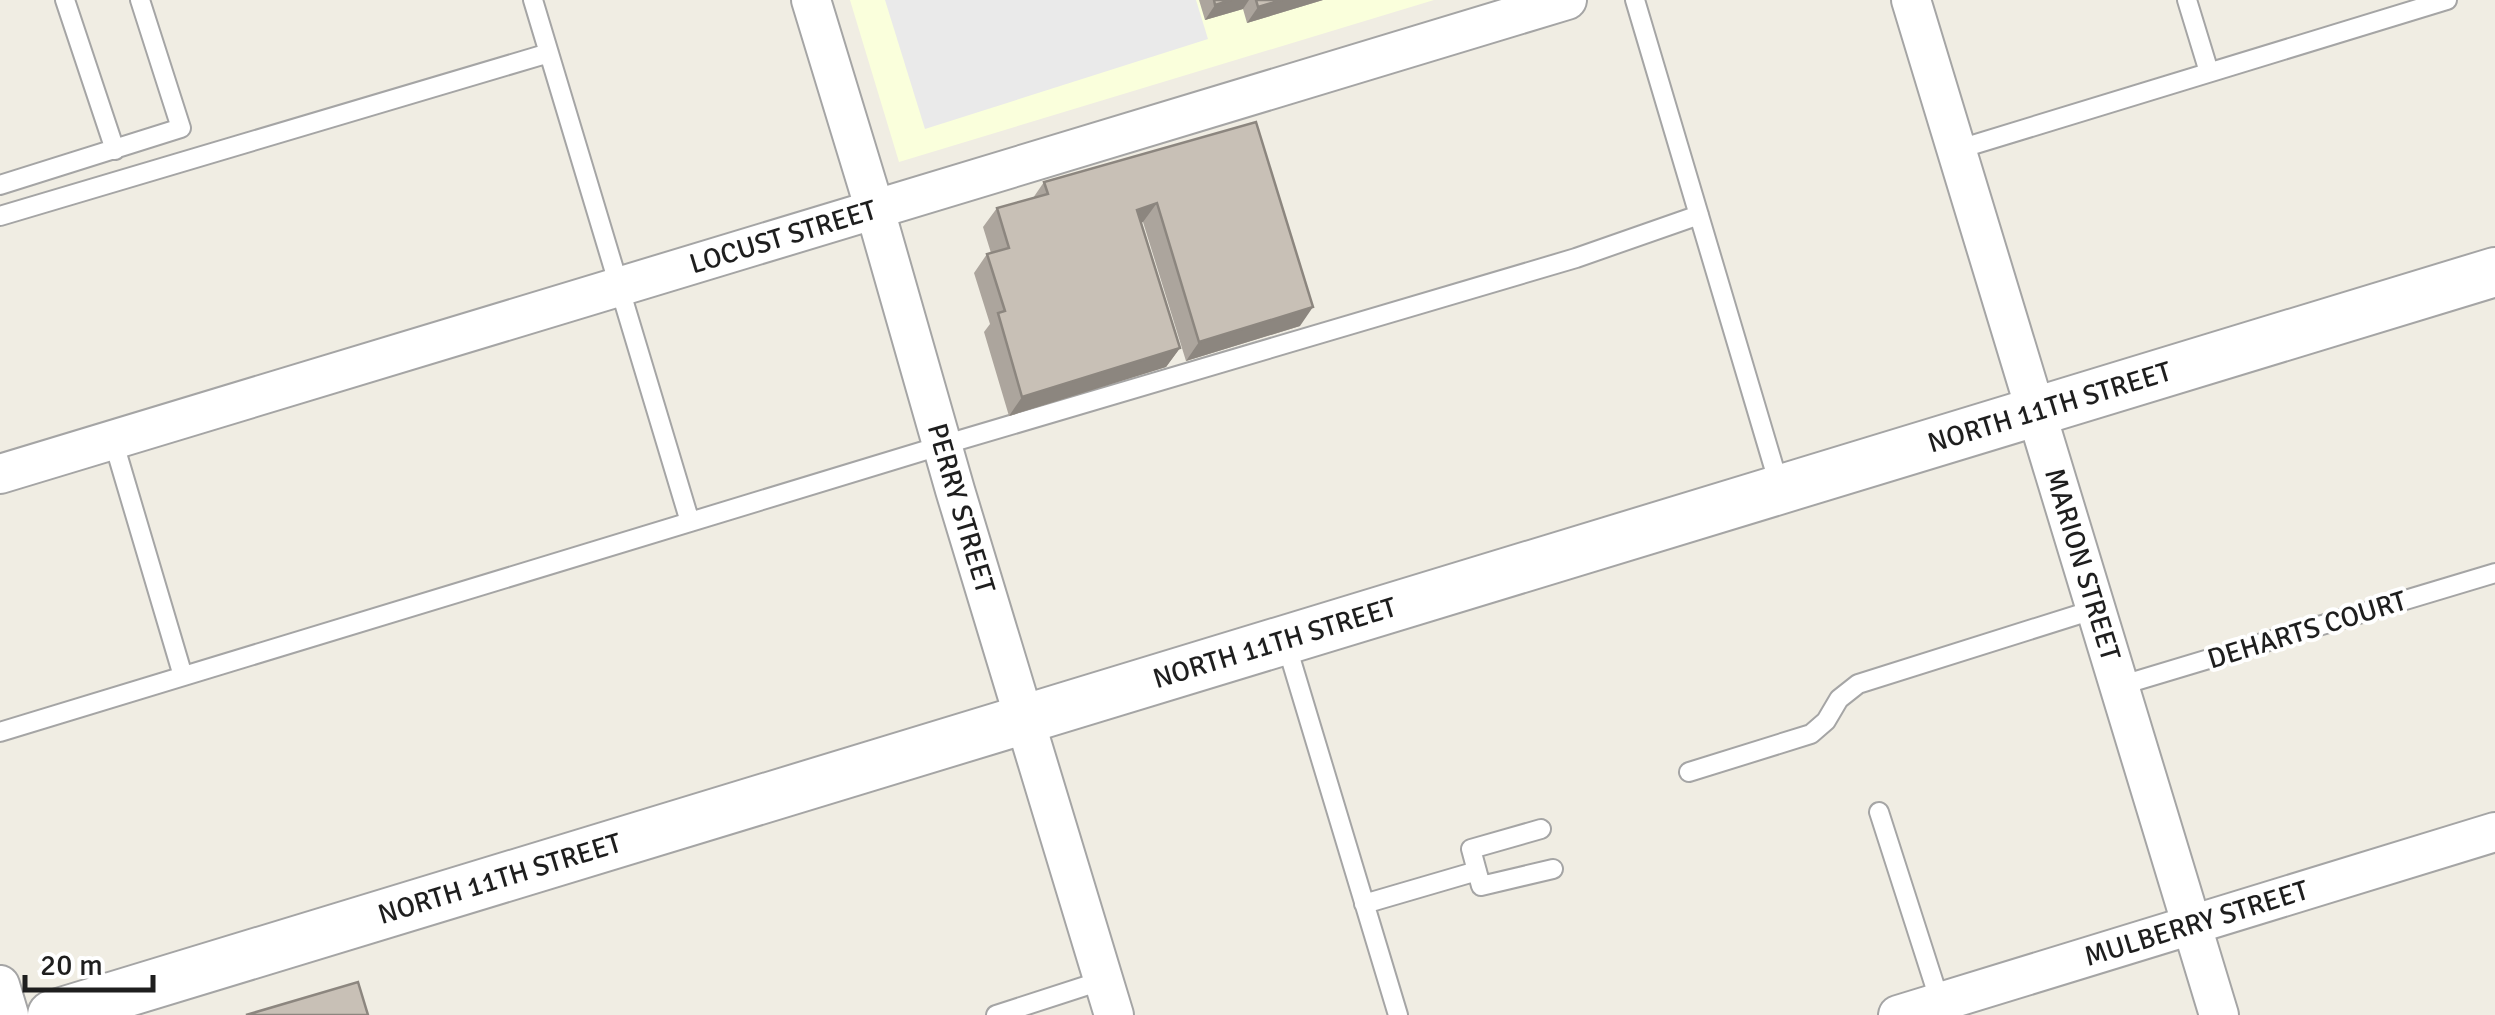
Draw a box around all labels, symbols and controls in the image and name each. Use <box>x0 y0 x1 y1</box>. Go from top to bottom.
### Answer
street label: LOCUST STREET <box>685 193 881 281</box>
street label: NORTH 11TH STREET <box>1924 354 2176 460</box>
street label: PERRY STREET <box>920 419 1002 598</box>
street label: MARION STREET <box>2037 464 2128 665</box>
street label: DEHARTS COURT <box>2204 584 2411 676</box>
street label: NORTH 11TH STREET <box>1149 590 1401 696</box>
street label: NORTH 11TH STREET <box>374 826 626 932</box>
street label: MULBERRY STREET <box>2080 873 2313 974</box>
scale bar <box>25 930 152 992</box>
text: 20 m <box>40 947 103 984</box>

